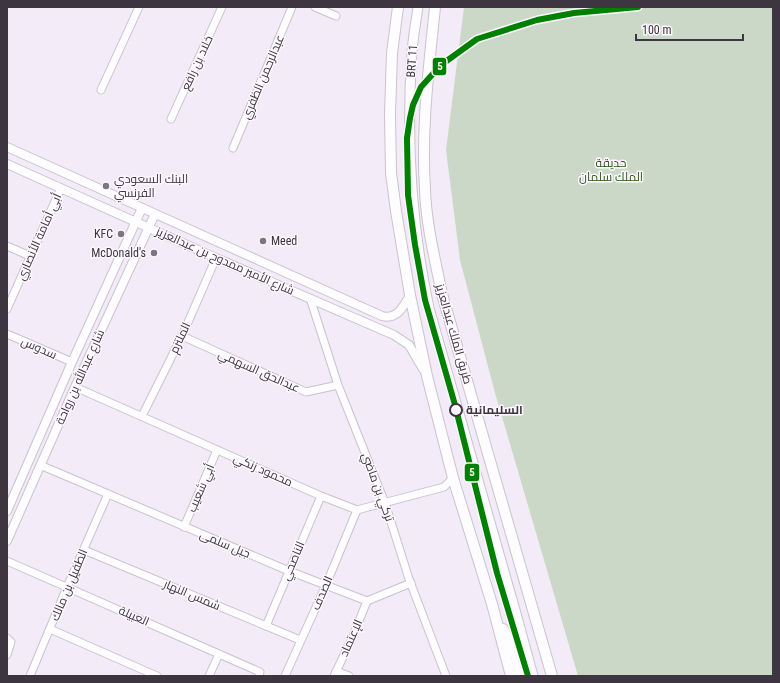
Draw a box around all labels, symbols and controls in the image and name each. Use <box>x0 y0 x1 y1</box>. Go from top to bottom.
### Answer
scale bar <box>636 16 743 42</box>
text: 100 m <box>642 23 672 37</box>
street label: خلاد بن رافع <box>178 33 217 93</box>
street label: عبدالرحمن الظفري <box>239 33 290 123</box>
street label: BRT 11 <box>404 44 420 78</box>
line badge: 5 <box>432 57 447 76</box>
text: 5 <box>437 60 443 73</box>
park label: حديقة الملك سلمان <box>579 156 643 184</box>
place label: البنك السعودي الفرنسي <box>114 172 188 203</box>
marker: البنك السعودي الفرنسي <box>101 181 111 191</box>
street label: أبي أمامة الأنصاري <box>13 191 67 284</box>
street label: شارع الأمير ممدوح بن عبدالعزيز <box>152 224 296 299</box>
place label: KFC <box>94 227 113 241</box>
marker: KFC <box>116 229 126 239</box>
place label: Meed <box>271 234 297 248</box>
marker: Meed <box>258 236 268 246</box>
place label: McDonald's <box>91 246 146 260</box>
marker: McDonald's <box>149 248 159 258</box>
street label: طريق الملك عبدالعزيز <box>433 281 475 386</box>
street label: الملتزم <box>167 320 194 356</box>
street label: شارع عبدالله بن رواحة <box>52 327 108 427</box>
street label: سدوس <box>19 334 59 362</box>
street label: عبدالحق السهمي <box>215 347 302 398</box>
marker: السليمانية <box>449 403 463 417</box>
place label: السليمانية <box>466 403 523 417</box>
street label: محمود زنكي <box>230 451 295 492</box>
street label: تركي بن ماضي <box>356 451 397 525</box>
street label: أبي شعيب <box>184 462 220 515</box>
line badge: 5 <box>464 463 480 482</box>
text: 5 <box>469 466 475 479</box>
street label: جبل سلمى <box>198 527 252 561</box>
street label: الناصحي <box>278 539 310 584</box>
street label: الطفيل بن مالك <box>48 547 90 623</box>
street label: الصدف <box>308 574 336 612</box>
street label: شمس النهار <box>161 576 223 613</box>
street label: العبيلة <box>117 603 151 629</box>
street label: الإعتماد <box>337 617 365 659</box>

